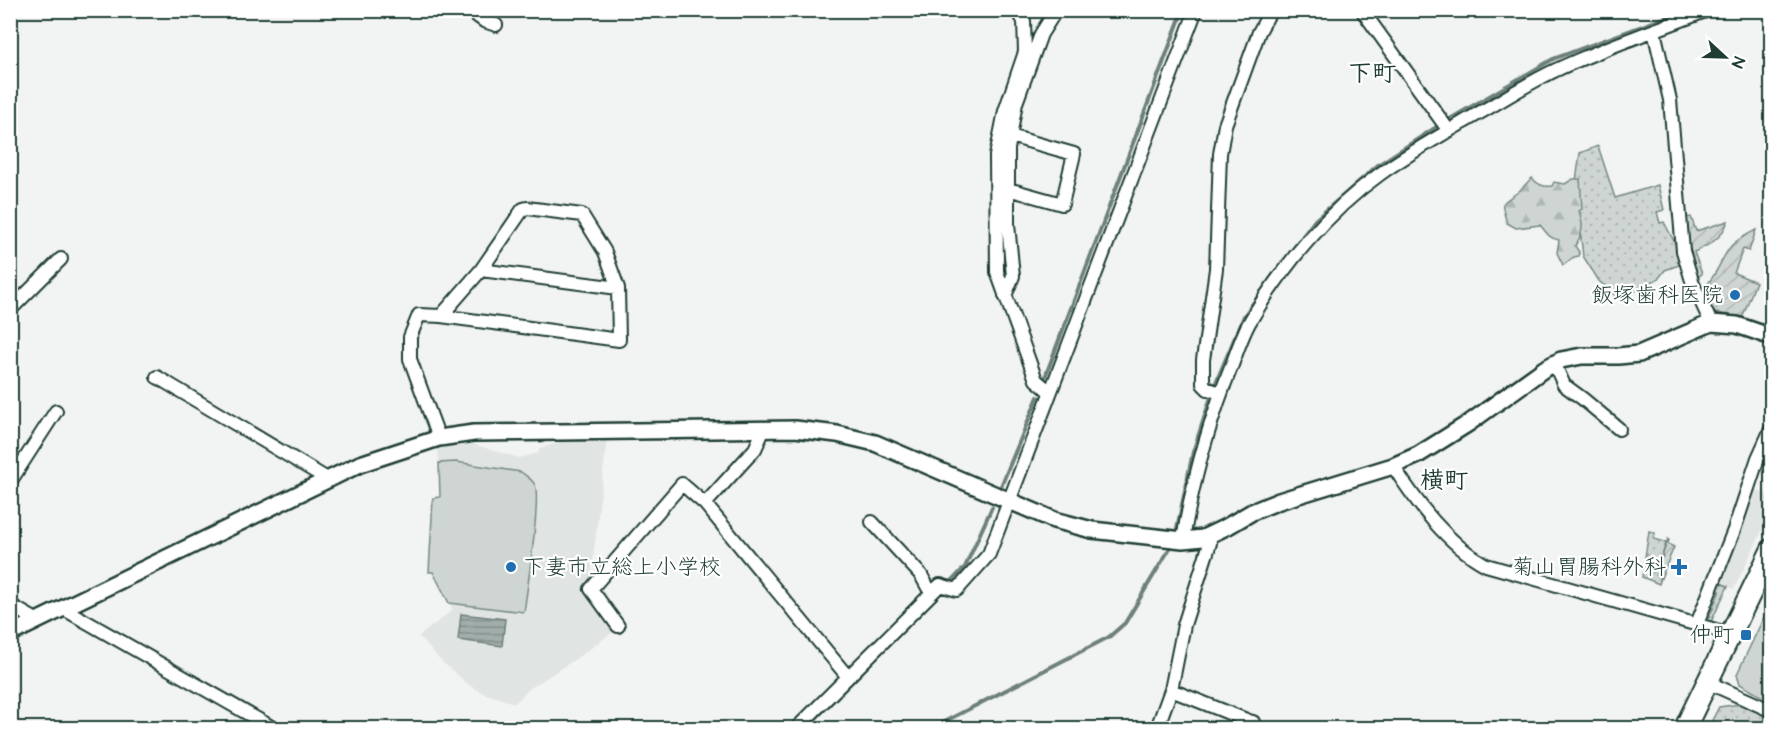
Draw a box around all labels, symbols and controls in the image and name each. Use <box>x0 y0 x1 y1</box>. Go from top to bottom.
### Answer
north arrow <box>1695 27 1755 87</box>
text: N <box>1726 53 1750 71</box>
district label: 下町 <box>1348 57 1396 91</box>
place label: 飯塚歯科医院 <box>1591 280 1723 311</box>
marker: 飯塚歯科医院 <box>1728 288 1742 302</box>
district label: 横町 <box>1420 464 1468 498</box>
place label: 下妻市立総上小学校 <box>523 552 721 583</box>
place label: 菊山胃腸科外科 <box>1512 552 1666 583</box>
marker: 菊山胃腸科外科 <box>1670 558 1688 576</box>
marker: 下妻市立総上小学校 <box>504 560 518 574</box>
place label: 仲町 <box>1690 620 1734 651</box>
marker: 仲町 <box>1739 628 1753 642</box>

